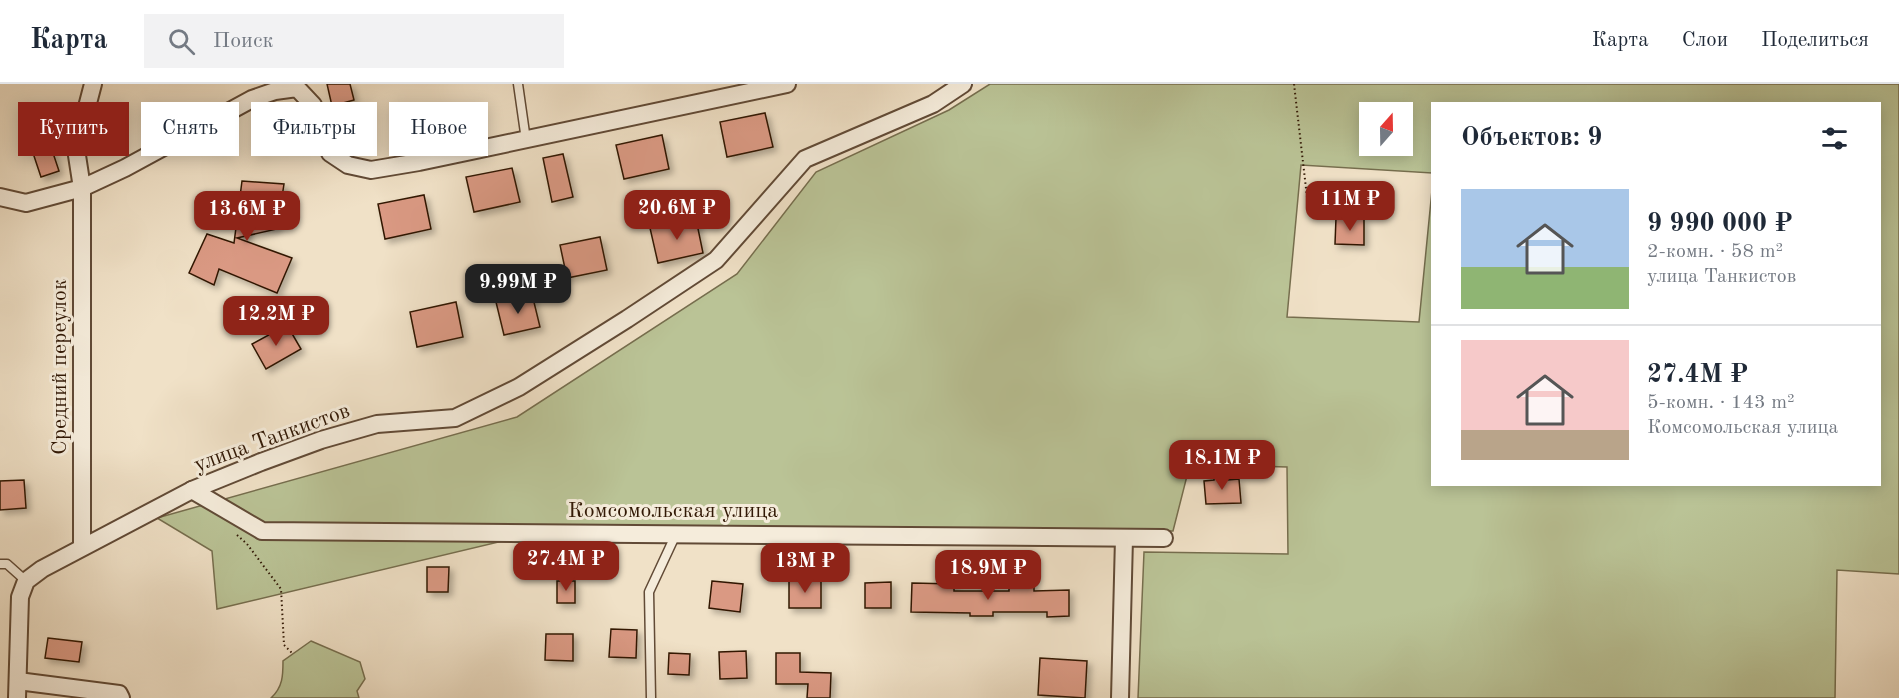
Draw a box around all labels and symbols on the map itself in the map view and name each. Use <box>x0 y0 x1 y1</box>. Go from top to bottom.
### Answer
north arrow <box>1359 102 1413 156</box>
pin: 11M ₽ <box>1308 181 1392 232</box>
pin: 20.6M ₽ <box>622 190 732 241</box>
pin: 13.6M ₽ <box>192 191 302 242</box>
pin: 9.99M ₽ <box>463 264 573 315</box>
street label: Средний переулок <box>49 279 71 455</box>
pin: 12.2M ₽ <box>221 296 331 347</box>
street label: улица Танкистов <box>191 400 353 476</box>
pin: 18.1M ₽ <box>1167 440 1277 491</box>
street label: Комсомольская улица <box>568 500 778 522</box>
pin: 27.4M ₽ <box>511 541 621 592</box>
pin: 13M ₽ <box>763 543 847 594</box>
pin: 18.9M ₽ <box>933 550 1043 601</box>

